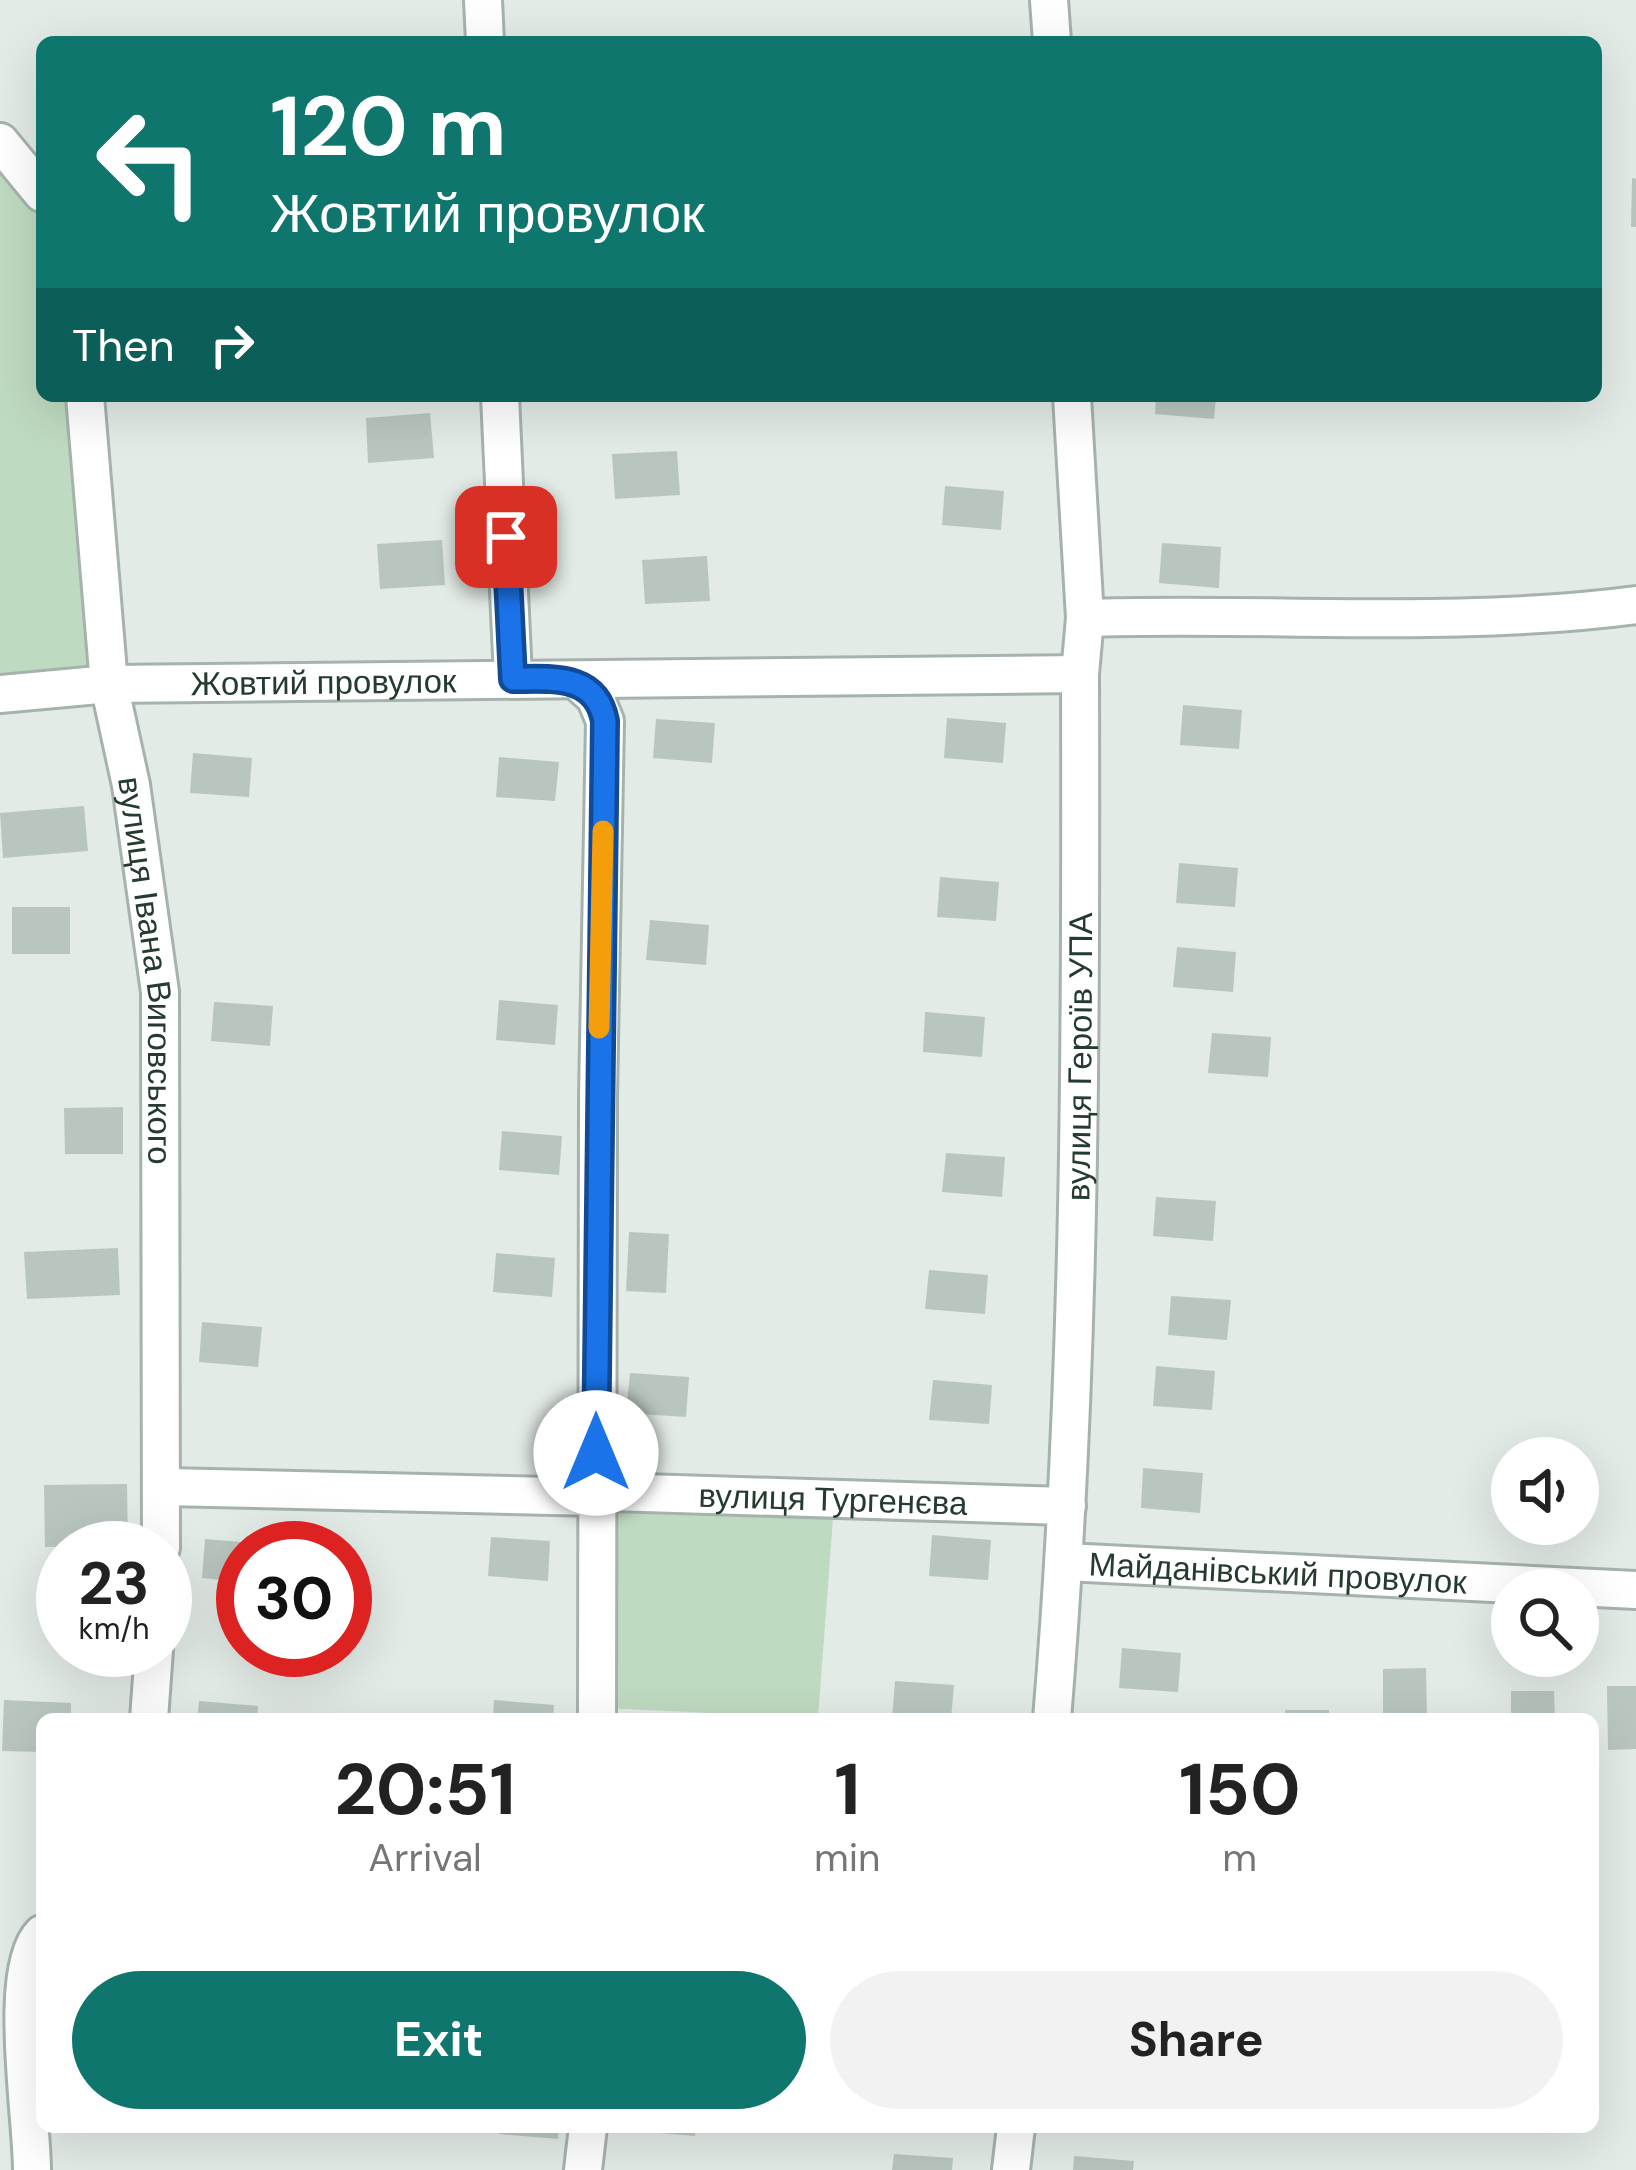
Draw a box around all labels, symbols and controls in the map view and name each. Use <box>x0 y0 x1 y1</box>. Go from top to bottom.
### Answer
text: 120 m <box>270 72 507 181</box>
icon: left <box>72 84 228 240</box>
text: Жовтий провулок <box>270 178 705 249</box>
icon: right <box>199 312 265 378</box>
text: Then <box>72 316 175 375</box>
pin <box>455 486 557 588</box>
icon: arrive <box>473 504 539 570</box>
street label: Жовтий провулок <box>190 659 457 705</box>
street label: вулиця Івана Виговського <box>109 774 183 1165</box>
street label: вулиця Героїв УПА <box>1056 912 1102 1202</box>
position arrow <box>533 1390 659 1516</box>
map controls <box>1491 1437 1599 1677</box>
button: sound <box>1491 1437 1599 1545</box>
street label: вулиця Тургенєва <box>698 1473 969 1524</box>
speed limit sign: 30 <box>216 1521 372 1677</box>
street label: Майданівський провулок <box>1088 1542 1468 1603</box>
text: 23 <box>79 1544 149 1623</box>
button: search <box>1491 1569 1599 1677</box>
text: km/h <box>79 1609 149 1648</box>
text: 20:51 <box>334 1743 516 1836</box>
text: 1 <box>834 1743 860 1836</box>
text: 150 <box>1179 1743 1301 1836</box>
text: Arrival <box>368 1832 482 1883</box>
text: min <box>814 1832 881 1883</box>
text: m <box>1222 1832 1257 1883</box>
button: Exit <box>72 1971 806 2109</box>
button: Share <box>830 1971 1563 2109</box>

